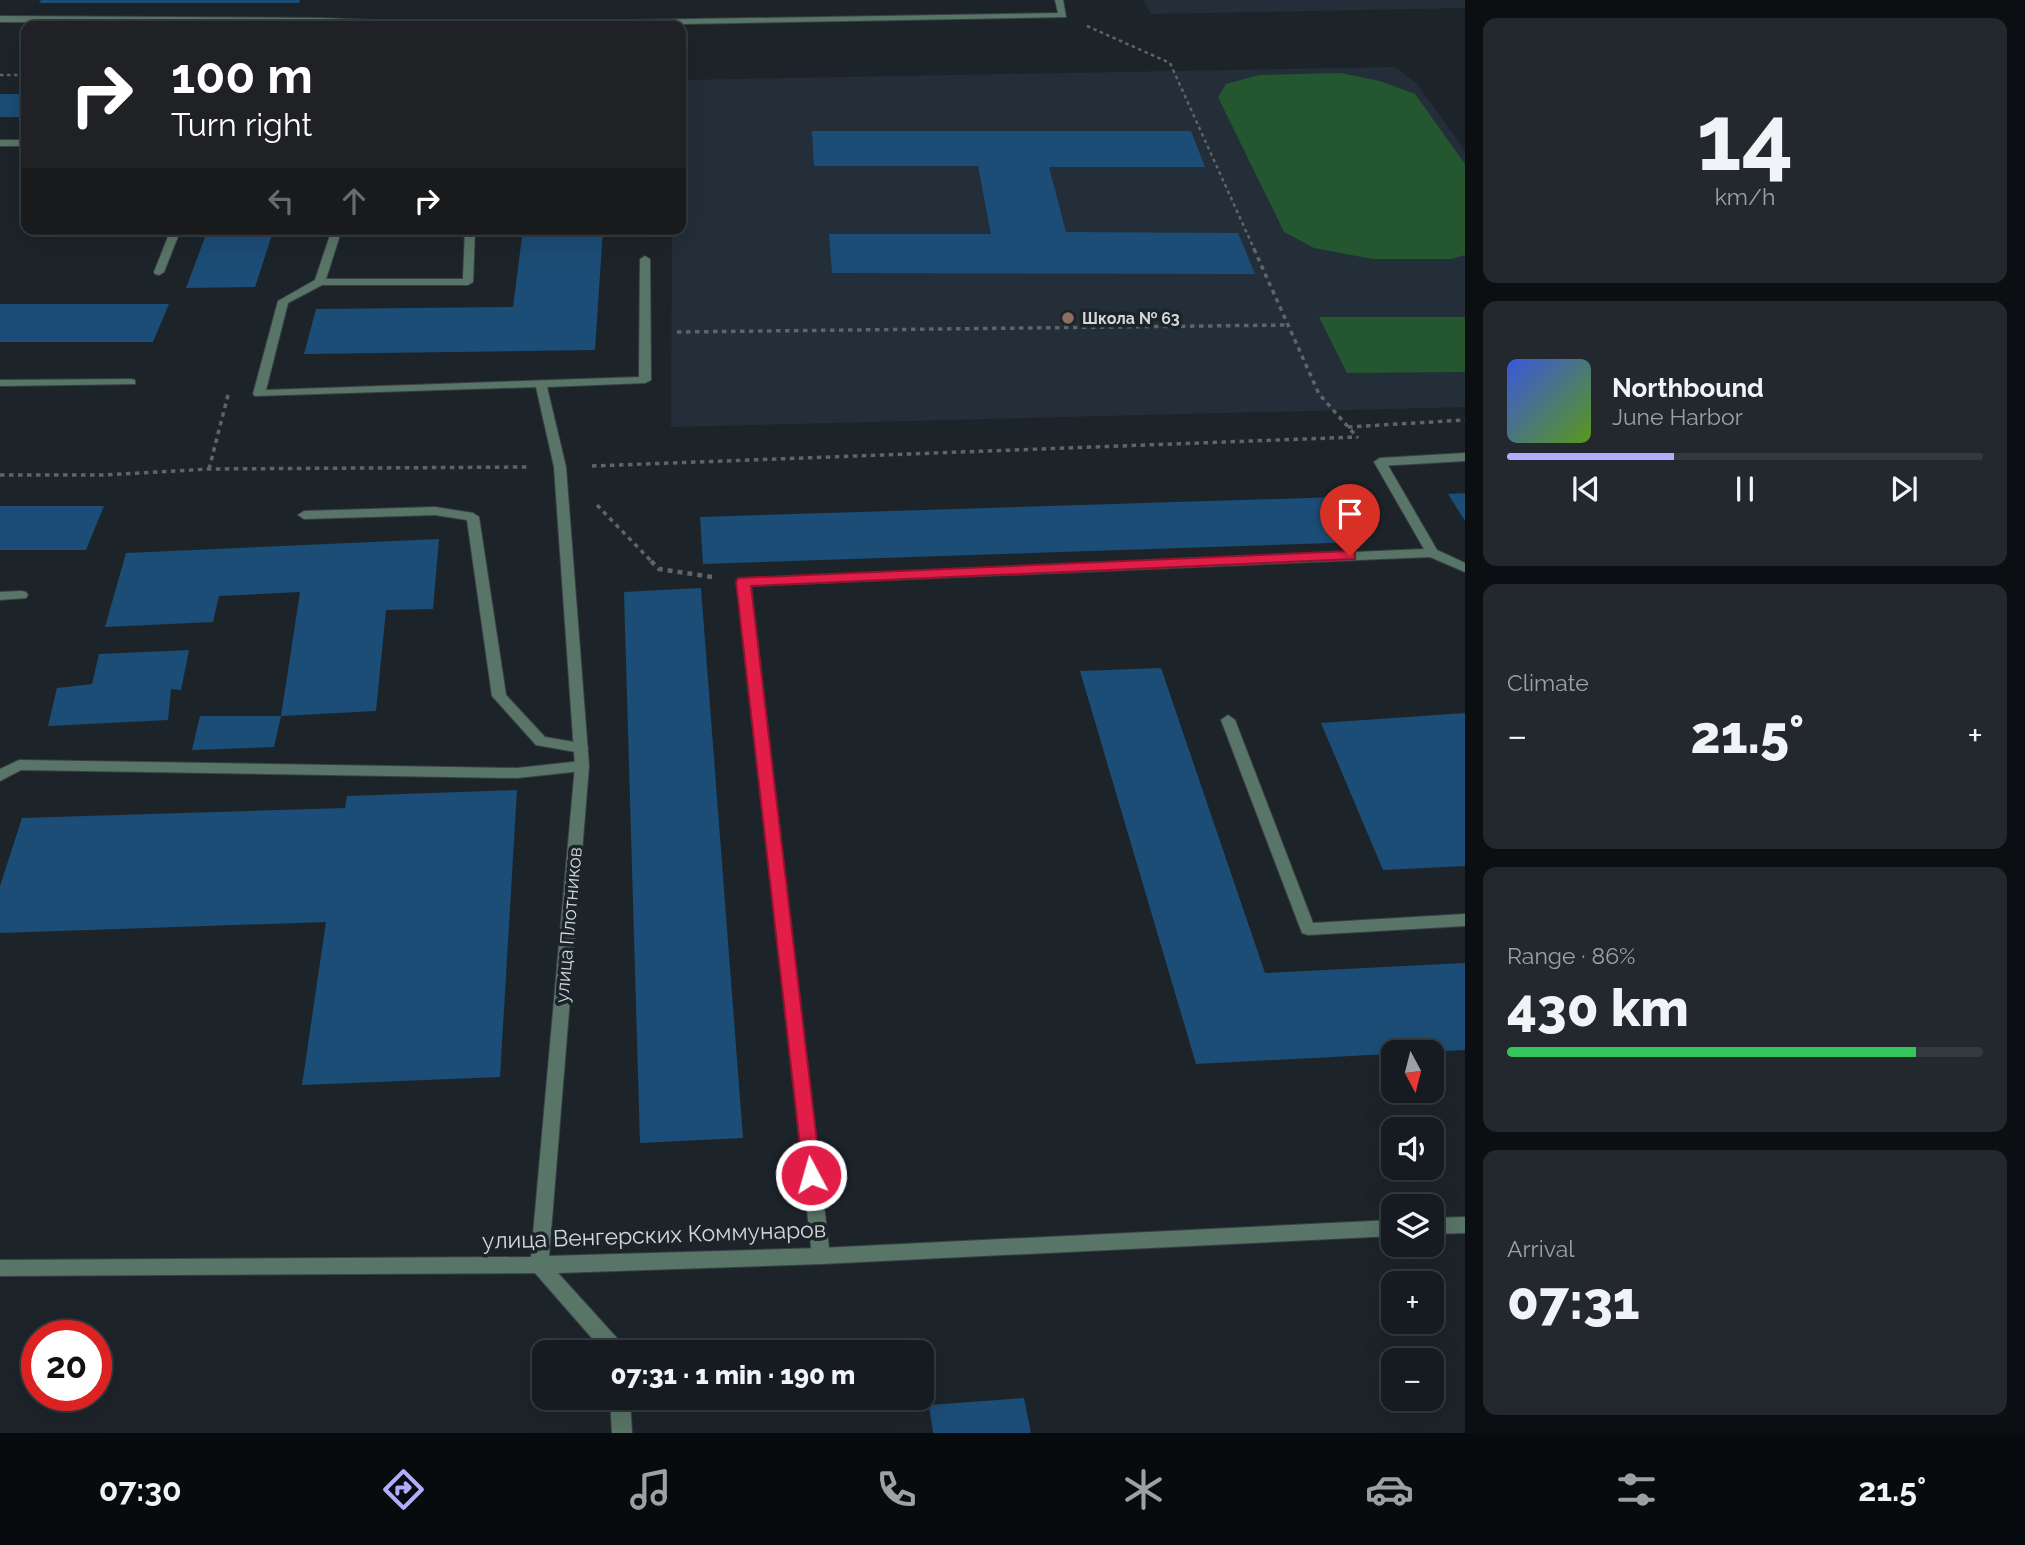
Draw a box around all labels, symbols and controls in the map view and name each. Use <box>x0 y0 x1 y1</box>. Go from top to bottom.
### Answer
text: 100 m <box>171 47 313 104</box>
icon: right <box>56 49 147 140</box>
text: 14 <box>1697 84 1793 191</box>
text: Turn right <box>171 106 312 143</box>
icon: left <box>262 182 300 220</box>
icon: ahead <box>335 182 373 220</box>
icon: right <box>408 182 446 220</box>
text: km/h <box>1715 183 1775 210</box>
place label: Школа № 63 <box>1082 309 1180 328</box>
marker: Школа № 63 <box>1060 310 1076 326</box>
text: Northbound <box>1612 373 1764 403</box>
text: June Harbor <box>1612 403 1743 430</box>
icon: previous <box>1567 470 1605 508</box>
icon: pause <box>1726 470 1764 508</box>
icon: next <box>1885 470 1923 508</box>
pin <box>1320 484 1380 556</box>
icon: arrive <box>1331 495 1369 533</box>
text: Climate <box>1507 669 1589 696</box>
text: 21.5° <box>1690 704 1804 765</box>
text: − <box>1507 713 1527 758</box>
text: + <box>1967 713 1983 758</box>
street label: улица Плотников <box>550 846 586 1004</box>
text: Range · 86% <box>1507 942 1636 969</box>
text: 430 km <box>1507 977 1689 1038</box>
north arrow <box>1381 1040 1444 1102</box>
map controls <box>1381 1040 1444 1411</box>
button: sound <box>1381 1117 1444 1180</box>
position arrow <box>774 1138 848 1212</box>
button: layers <box>1381 1194 1444 1257</box>
street label: улица Венгерских Коммунаров <box>481 1215 826 1254</box>
text: Arrival <box>1507 1235 1574 1262</box>
text: 07:31 <box>1507 1270 1640 1331</box>
button: + <box>1381 1271 1444 1334</box>
speed limit sign: 20 <box>21 1320 112 1411</box>
button: − <box>1381 1348 1444 1411</box>
text: 07:31 · 1 min · 190 m <box>611 1360 855 1390</box>
icon: directions <box>379 1465 428 1514</box>
icon: music <box>626 1465 675 1514</box>
icon: phone <box>872 1465 921 1514</box>
icon: climate <box>1119 1465 1168 1514</box>
icon: car <box>1365 1465 1414 1514</box>
icon: filters <box>1612 1465 1661 1514</box>
text: 07:30 <box>99 1471 182 1508</box>
text: 21.5° <box>1858 1471 1926 1508</box>

